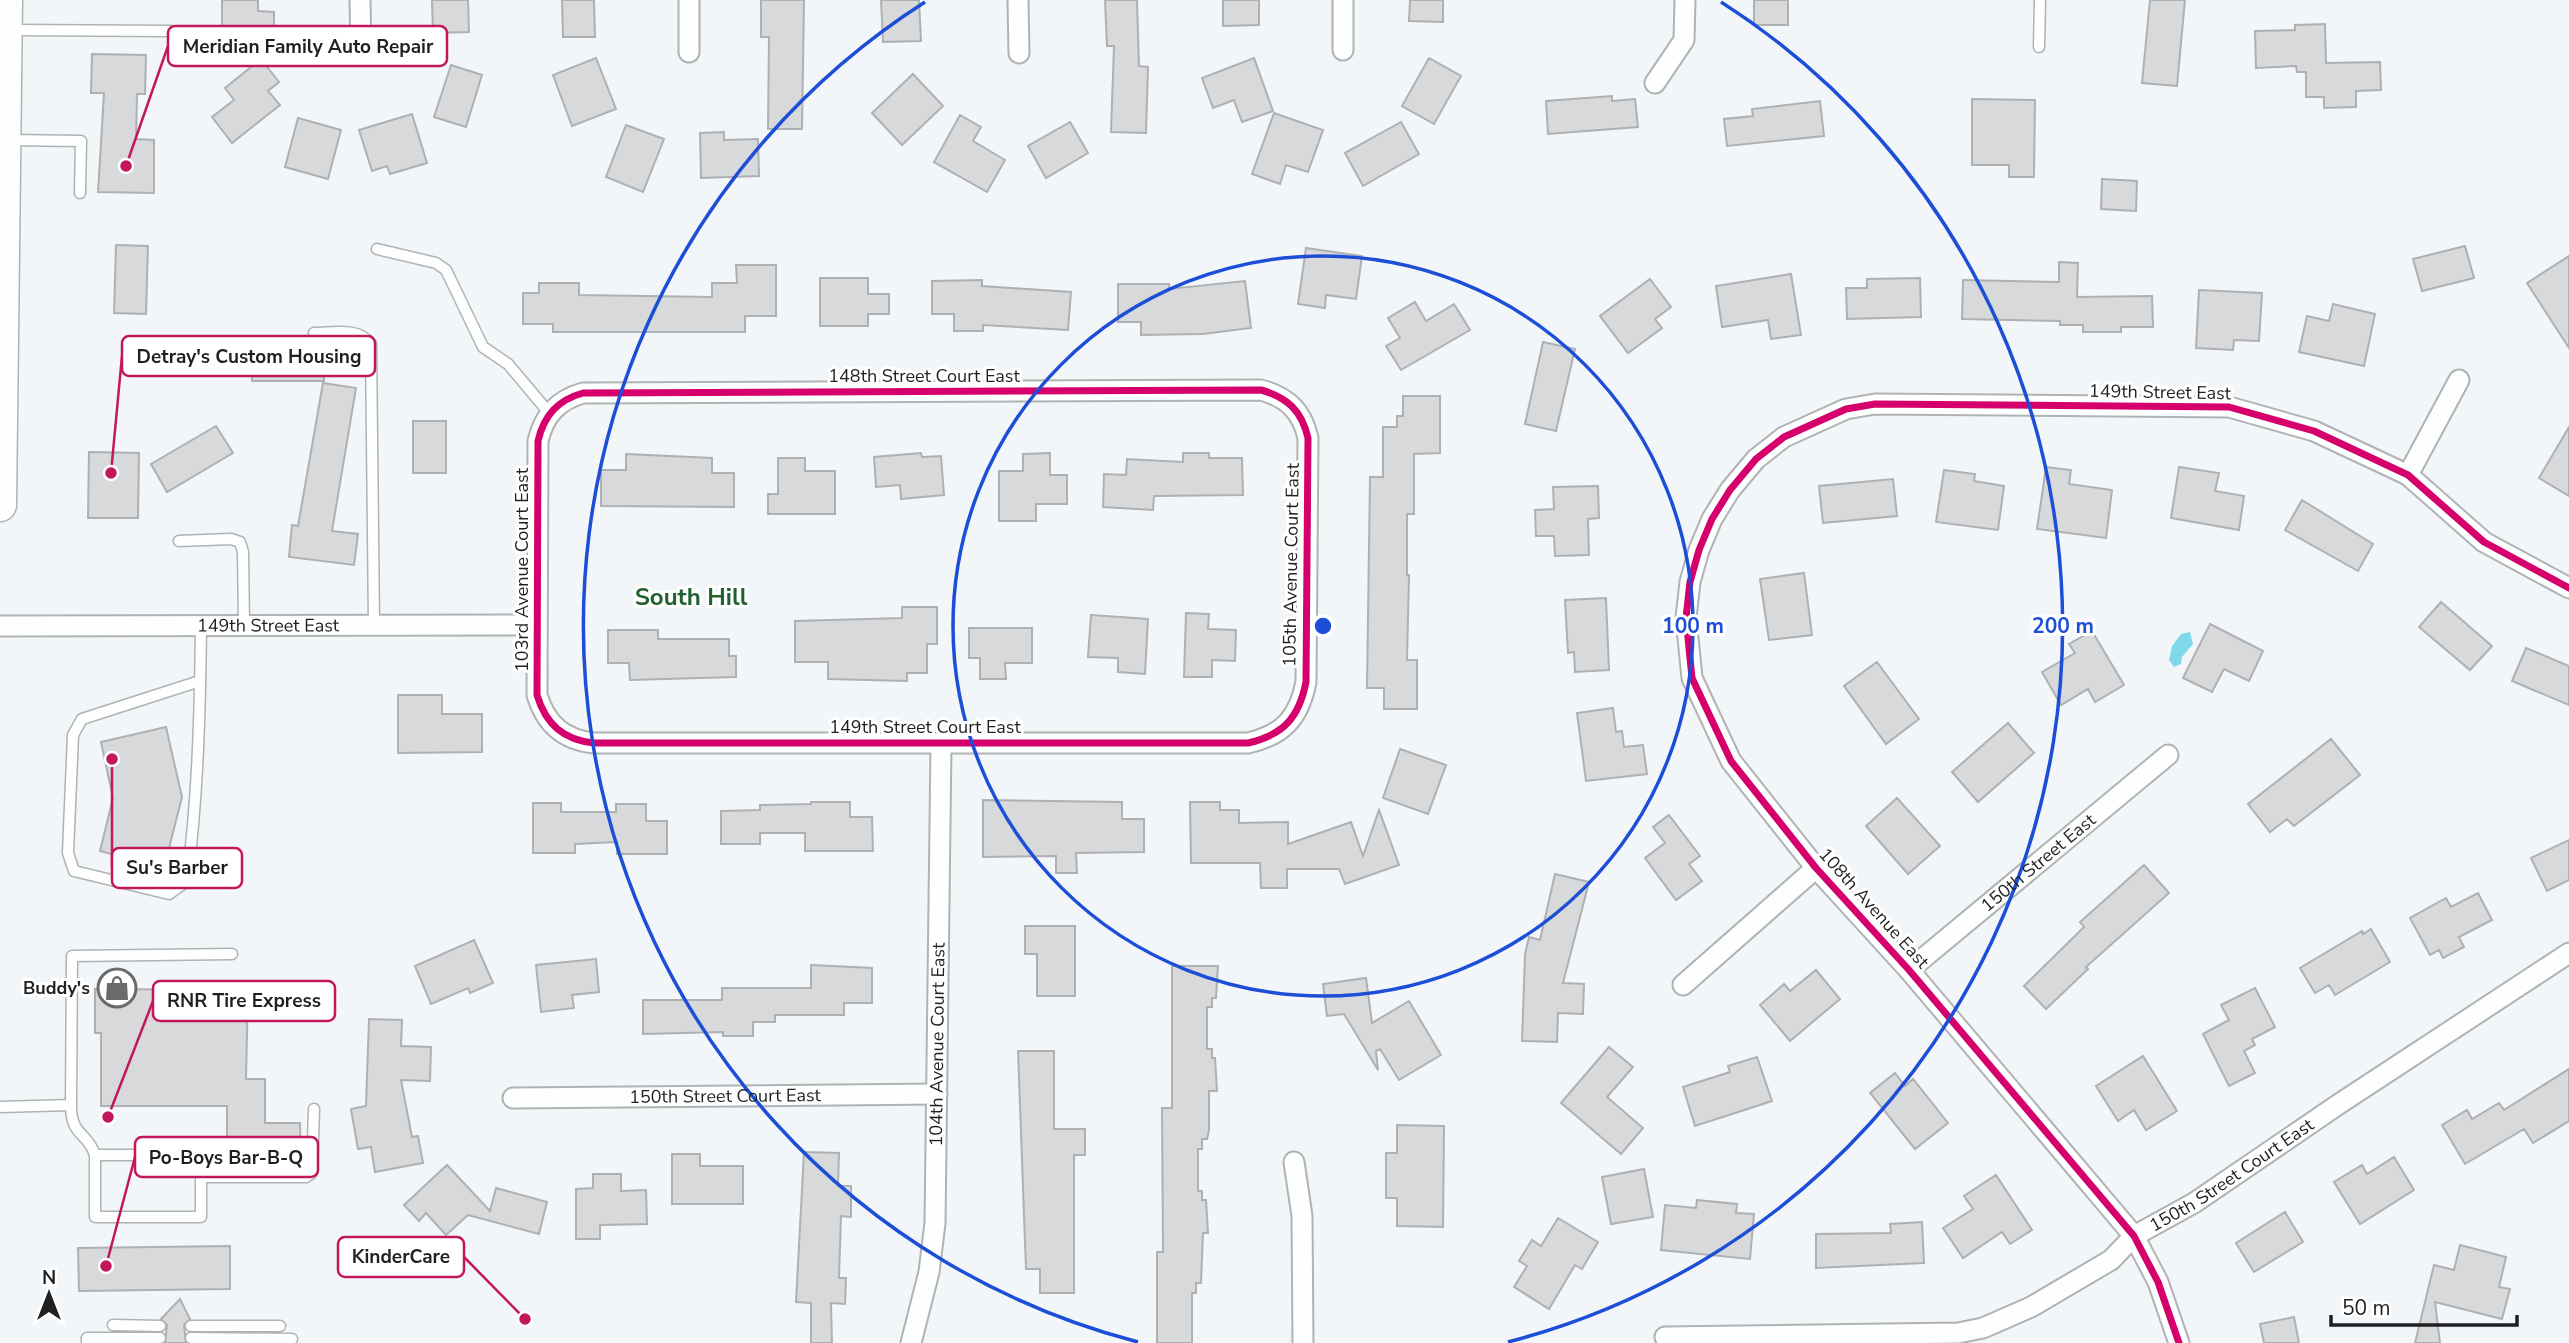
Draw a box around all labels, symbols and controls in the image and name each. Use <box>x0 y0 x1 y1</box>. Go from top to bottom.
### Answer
callout: Meridian Family Auto Repair <box>168 26 447 66</box>
text: Meridian Family Auto Repair <box>183 34 434 60</box>
callout: Detray's Custom Housing <box>122 336 375 376</box>
text: Detray's Custom Housing <box>137 344 361 370</box>
street label: 148th Street Court East <box>828 364 1020 388</box>
street label: 149th Street East <box>2089 379 2232 405</box>
street label: 105th Avenue Court East <box>1277 462 1305 667</box>
street label: 103rd Avenue Court East <box>510 467 534 672</box>
district label: South Hill <box>635 581 748 613</box>
text: 100 m <box>1662 612 1724 640</box>
text: 200 m <box>2032 612 2094 640</box>
street label: 149th Street East <box>197 613 340 638</box>
centre of rings <box>1311 614 1335 638</box>
street label: 149th Street Court East <box>829 715 1021 739</box>
street label: 150th Street East <box>1976 808 2101 917</box>
street label: 108th Avenue East <box>1813 843 1935 974</box>
callout: Su's Barber <box>112 848 242 888</box>
text: Su's Barber <box>126 855 229 881</box>
street label: 104th Avenue Court East <box>924 942 951 1147</box>
shop icon: Buddy's <box>96 967 138 1009</box>
place label: Buddy's <box>23 976 90 1000</box>
callout: RNR Tire Express <box>153 981 335 1021</box>
text: RNR Tire Express <box>167 988 321 1014</box>
street label: 150th Street Court East <box>629 1083 822 1109</box>
street label: 150th Street Court East <box>2145 1112 2319 1237</box>
callout: Po-Boys Bar-B-Q <box>135 1137 318 1177</box>
text: Po-Boys Bar-B-Q <box>149 1145 303 1171</box>
callout: KinderCare <box>338 1237 464 1277</box>
text: KinderCare <box>352 1244 450 1270</box>
north arrow <box>14 1259 84 1329</box>
text: N <box>42 1265 56 1291</box>
scale bar <box>2331 1284 2516 1328</box>
text: 50 m <box>2342 1294 2391 1322</box>

